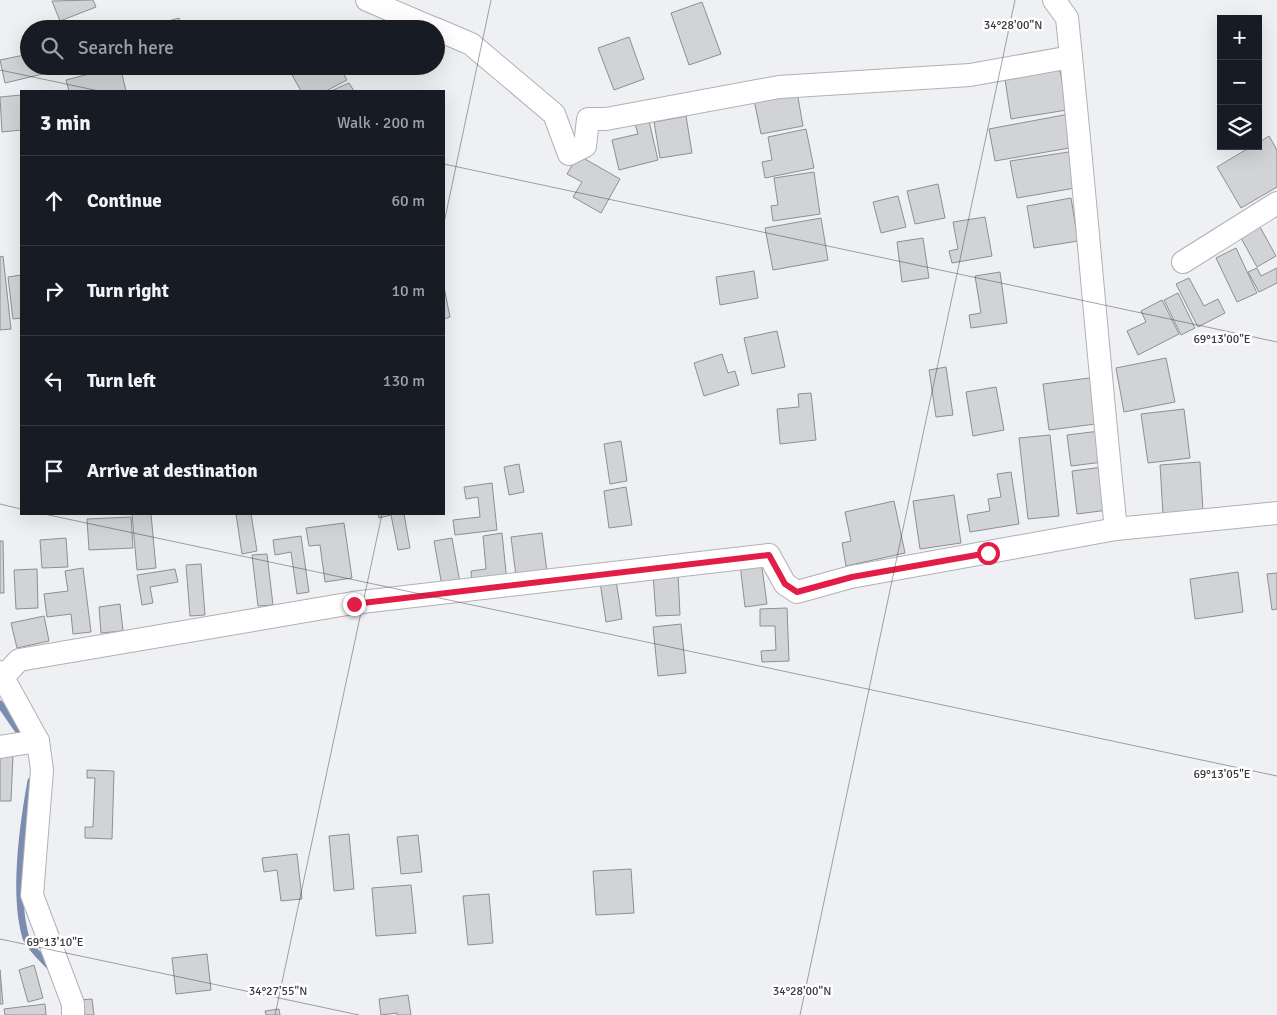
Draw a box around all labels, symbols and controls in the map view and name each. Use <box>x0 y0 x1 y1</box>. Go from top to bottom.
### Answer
map controls <box>1217 15 1262 150</box>
button: + <box>1217 15 1262 60</box>
text: 34°28'00"N <box>984 18 1042 33</box>
search box <box>20 20 445 75</box>
icon: search <box>38 34 66 62</box>
text: Search here <box>78 36 174 60</box>
button: − <box>1217 60 1262 105</box>
button: layers <box>1217 105 1262 150</box>
text: 3 min <box>40 110 91 136</box>
text: Walk · 200 m <box>337 113 425 133</box>
icon: ahead <box>40 187 68 215</box>
text: Continue <box>87 189 162 213</box>
text: 60 m <box>391 191 425 211</box>
icon: right <box>40 277 68 305</box>
text: Turn right <box>87 279 169 303</box>
text: 10 m <box>391 281 425 301</box>
text: 69°13'00"E <box>1193 332 1251 347</box>
icon: left <box>40 367 68 395</box>
text: Turn left <box>87 369 156 393</box>
text: 130 m <box>383 371 425 391</box>
icon: arrive <box>40 457 68 485</box>
text: Arrive at destination <box>87 459 258 483</box>
route start <box>977 542 1000 565</box>
route end <box>343 593 366 616</box>
text: 69°13'05"E <box>1193 767 1251 782</box>
text: 69°13'10"E <box>26 935 84 950</box>
text: 34°27'55"N <box>249 984 307 999</box>
text: 34°28'00"N <box>773 984 831 999</box>

